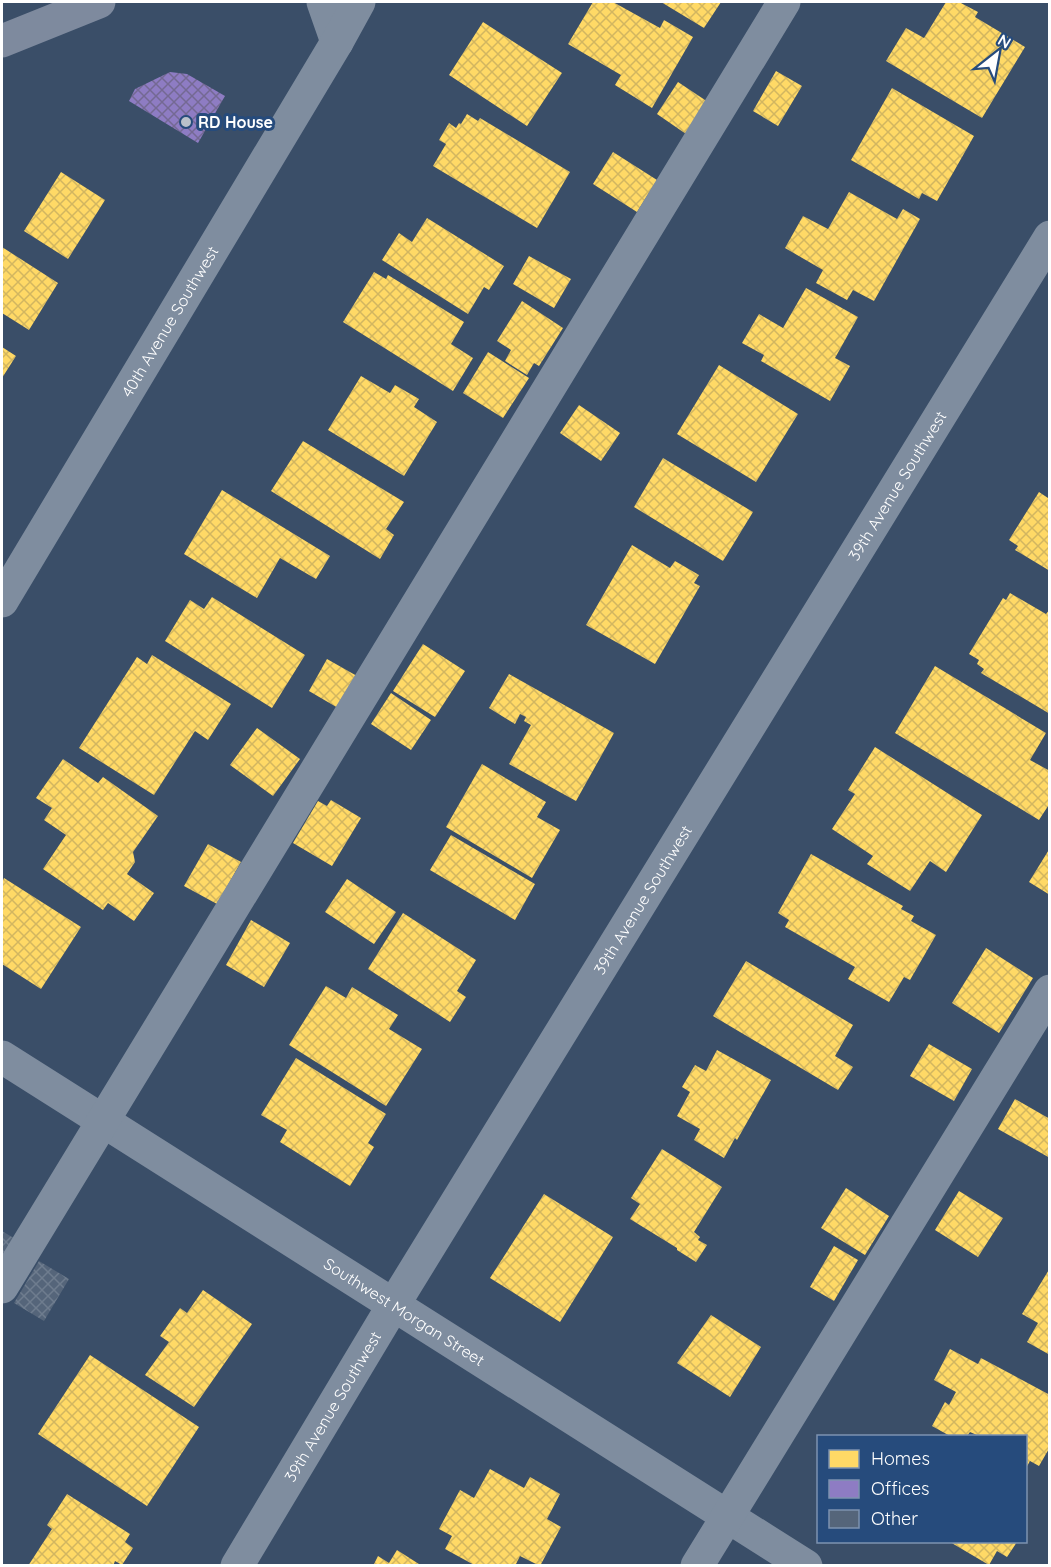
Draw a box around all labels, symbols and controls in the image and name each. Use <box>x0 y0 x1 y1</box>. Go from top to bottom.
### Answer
north arrow <box>967 24 1027 84</box>
text: N <box>995 30 1015 53</box>
place label: RD House <box>198 112 273 132</box>
marker: RD House <box>179 115 193 129</box>
street label: 40th Avenue Southwest <box>117 242 222 400</box>
street label: 39th Avenue Southwest <box>844 407 951 564</box>
street label: 39th Avenue Southwest <box>589 821 696 978</box>
street label: Southwest Morgan Street <box>320 1253 488 1370</box>
street label: 39th Avenue Southwest <box>280 1328 385 1485</box>
legend <box>817 1435 1027 1543</box>
text: Homes <box>871 1447 930 1470</box>
text: Offices <box>871 1477 930 1500</box>
text: Other <box>871 1507 918 1530</box>

